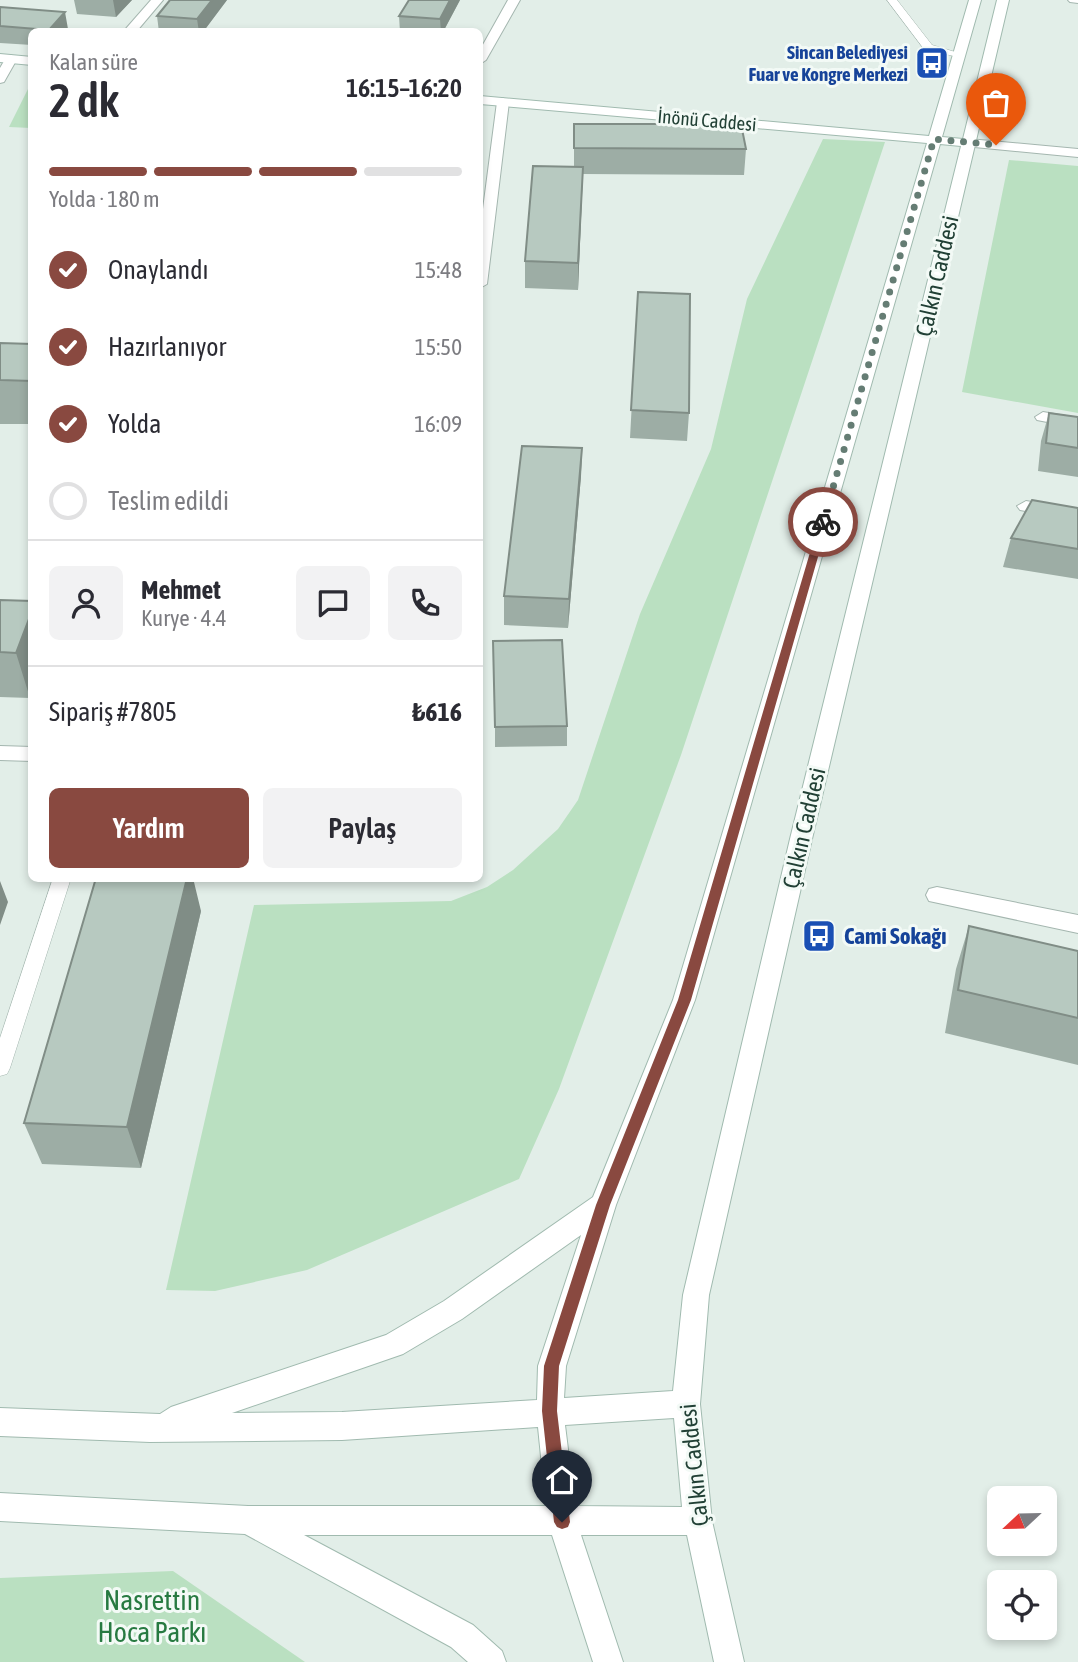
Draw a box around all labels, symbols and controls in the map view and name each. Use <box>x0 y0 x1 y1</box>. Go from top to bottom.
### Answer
place label: Sincan Belediyesi Fuar ve Kongre Merkezi <box>749 41 908 85</box>
bus stop icon: Sincan Belediyesi Fuar ve Kongre Merkezi <box>913 44 951 82</box>
text: Kalan süre <box>49 49 138 75</box>
text: 16:15–16:20 <box>346 73 462 103</box>
pin <box>966 73 1026 145</box>
text: 2 dk <box>49 74 119 127</box>
icon: bag <box>977 84 1015 122</box>
street label: İnönü Caddesi <box>657 105 757 135</box>
text: Yolda · 180 m <box>49 186 160 212</box>
street label: Çalkın Caddesi <box>911 213 963 339</box>
icon: check <box>49 251 87 289</box>
text: Onaylandı <box>108 255 209 285</box>
text: 15:48 <box>415 257 462 283</box>
icon: check <box>49 328 87 366</box>
text: Hazırlanıyor <box>108 332 226 362</box>
text: 15:50 <box>415 334 462 360</box>
icon: check <box>49 405 87 443</box>
text: Yolda <box>108 409 161 439</box>
text: 16:09 <box>414 411 462 437</box>
text: Teslim edildi <box>108 486 229 516</box>
courier <box>788 487 858 557</box>
icon: bike <box>804 503 842 541</box>
button: person <box>49 566 123 640</box>
button: chat <box>296 566 370 640</box>
button: phone <box>388 566 462 640</box>
text: Mehmet <box>141 575 221 605</box>
text: Kurye · 4.4 <box>141 605 227 631</box>
text: Sipariş #7805 <box>49 697 177 727</box>
text: ₺616 <box>412 697 462 727</box>
street label: Çalkın Caddesi <box>778 765 830 891</box>
button: Yardım <box>49 788 249 868</box>
button: Paylaş <box>263 788 462 868</box>
bus stop icon: Cami Sokağı <box>800 917 838 955</box>
place label: Cami Sokağı <box>844 923 947 949</box>
street label: Çalkın Caddesi <box>675 1403 713 1527</box>
pin <box>532 1450 592 1522</box>
icon: home <box>543 1461 581 1499</box>
north arrow <box>987 1486 1057 1556</box>
map controls <box>987 1486 1057 1640</box>
button: locate <box>987 1570 1057 1640</box>
park label: Nasrettin Hoca Parkı <box>97 1584 207 1648</box>

